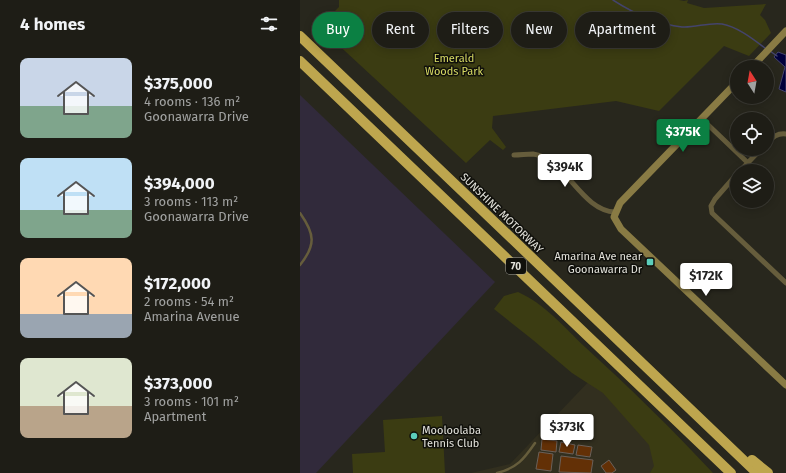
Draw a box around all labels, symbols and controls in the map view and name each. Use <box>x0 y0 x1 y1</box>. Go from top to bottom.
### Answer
chip: Buy <box>312 12 364 48</box>
chip: Rent <box>372 12 429 48</box>
chip: Filters <box>437 12 503 48</box>
chip: New <box>511 12 567 48</box>
chip: Apartment <box>575 12 670 48</box>
icon: filters <box>258 13 280 35</box>
text: 4 homes <box>20 14 85 35</box>
park label: Emerald Woods Park <box>425 52 483 78</box>
north arrow <box>730 60 774 104</box>
map controls <box>730 60 774 208</box>
text: $375,000 <box>144 73 213 94</box>
icon: home <box>52 74 100 122</box>
text: 4 rooms · 136 m² <box>144 94 240 109</box>
text: Goonawarra Drive <box>144 109 249 124</box>
button: locate <box>730 112 774 156</box>
pin: $375K <box>655 119 711 153</box>
text: $375K <box>666 124 700 139</box>
pin: $394K <box>537 154 593 188</box>
text: $394K <box>547 159 583 174</box>
button: layers <box>730 164 774 208</box>
street label: SUNSHINE MOTORWAY <box>458 170 546 256</box>
text: $394,000 <box>144 173 215 194</box>
icon: home <box>52 174 100 222</box>
text: 3 rooms · 113 m² <box>144 194 238 209</box>
text: Goonawarra Drive <box>144 209 249 224</box>
place label: Amarina Ave near Goonawarra Dr <box>554 250 643 276</box>
marker: Amarina Ave near Goonawarra Dr <box>645 257 655 267</box>
road number: 70 <box>506 258 526 274</box>
pin: $172K <box>678 263 734 297</box>
text: $172K <box>689 268 723 283</box>
text: $172,000 <box>144 273 211 294</box>
icon: home <box>52 274 100 322</box>
text: 2 rooms · 54 m² <box>144 294 234 309</box>
text: Amarina Avenue <box>144 309 240 324</box>
text: $373,000 <box>144 373 212 394</box>
icon: home <box>52 374 100 422</box>
text: 3 rooms · 101 m² <box>144 394 239 409</box>
text: Apartment <box>144 409 206 424</box>
pin: $373K <box>539 414 595 448</box>
text: $373K <box>550 419 584 434</box>
place label: Mooloolaba Tennis Club <box>422 424 481 450</box>
marker: Mooloolaba Tennis Club <box>409 431 419 441</box>

